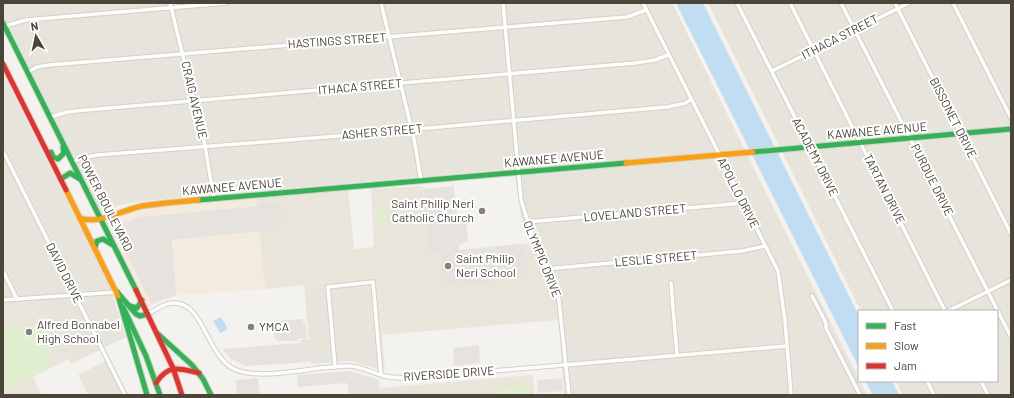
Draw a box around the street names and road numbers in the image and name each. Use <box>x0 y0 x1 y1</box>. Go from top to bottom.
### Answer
street label: ITHACA STREET <box>799 11 880 61</box>
street label: HASTINGS STREET <box>287 30 387 50</box>
street label: CRAIG AVENUE <box>179 60 211 140</box>
street label: ITHACA STREET <box>317 75 403 97</box>
street label: BISSONET DRIVE <box>928 75 980 160</box>
street label: ACADEMY DRIVE <box>790 115 842 198</box>
street label: KAWANEE AVENUE <box>827 119 927 141</box>
street label: ASHER STREET <box>341 120 423 142</box>
street label: PURDUE DRIVE <box>909 141 957 218</box>
street label: KAWANEE AVENUE <box>504 147 604 169</box>
street label: TARTAN DRIVE <box>861 151 909 226</box>
street label: POWER BOULEVARD <box>75 152 136 253</box>
street label: APOLLO DRIVE <box>715 155 763 230</box>
street label: KAWANEE AVENUE <box>182 175 282 197</box>
street label: LOVELAND STREET <box>583 201 687 223</box>
street label: OLYMPIC DRIVE <box>521 218 565 299</box>
street label: DAVID DRIVE <box>44 240 86 305</box>
street label: LESLIE STREET <box>614 247 698 269</box>
street label: RIVERSIDE DRIVE <box>403 363 495 383</box>

